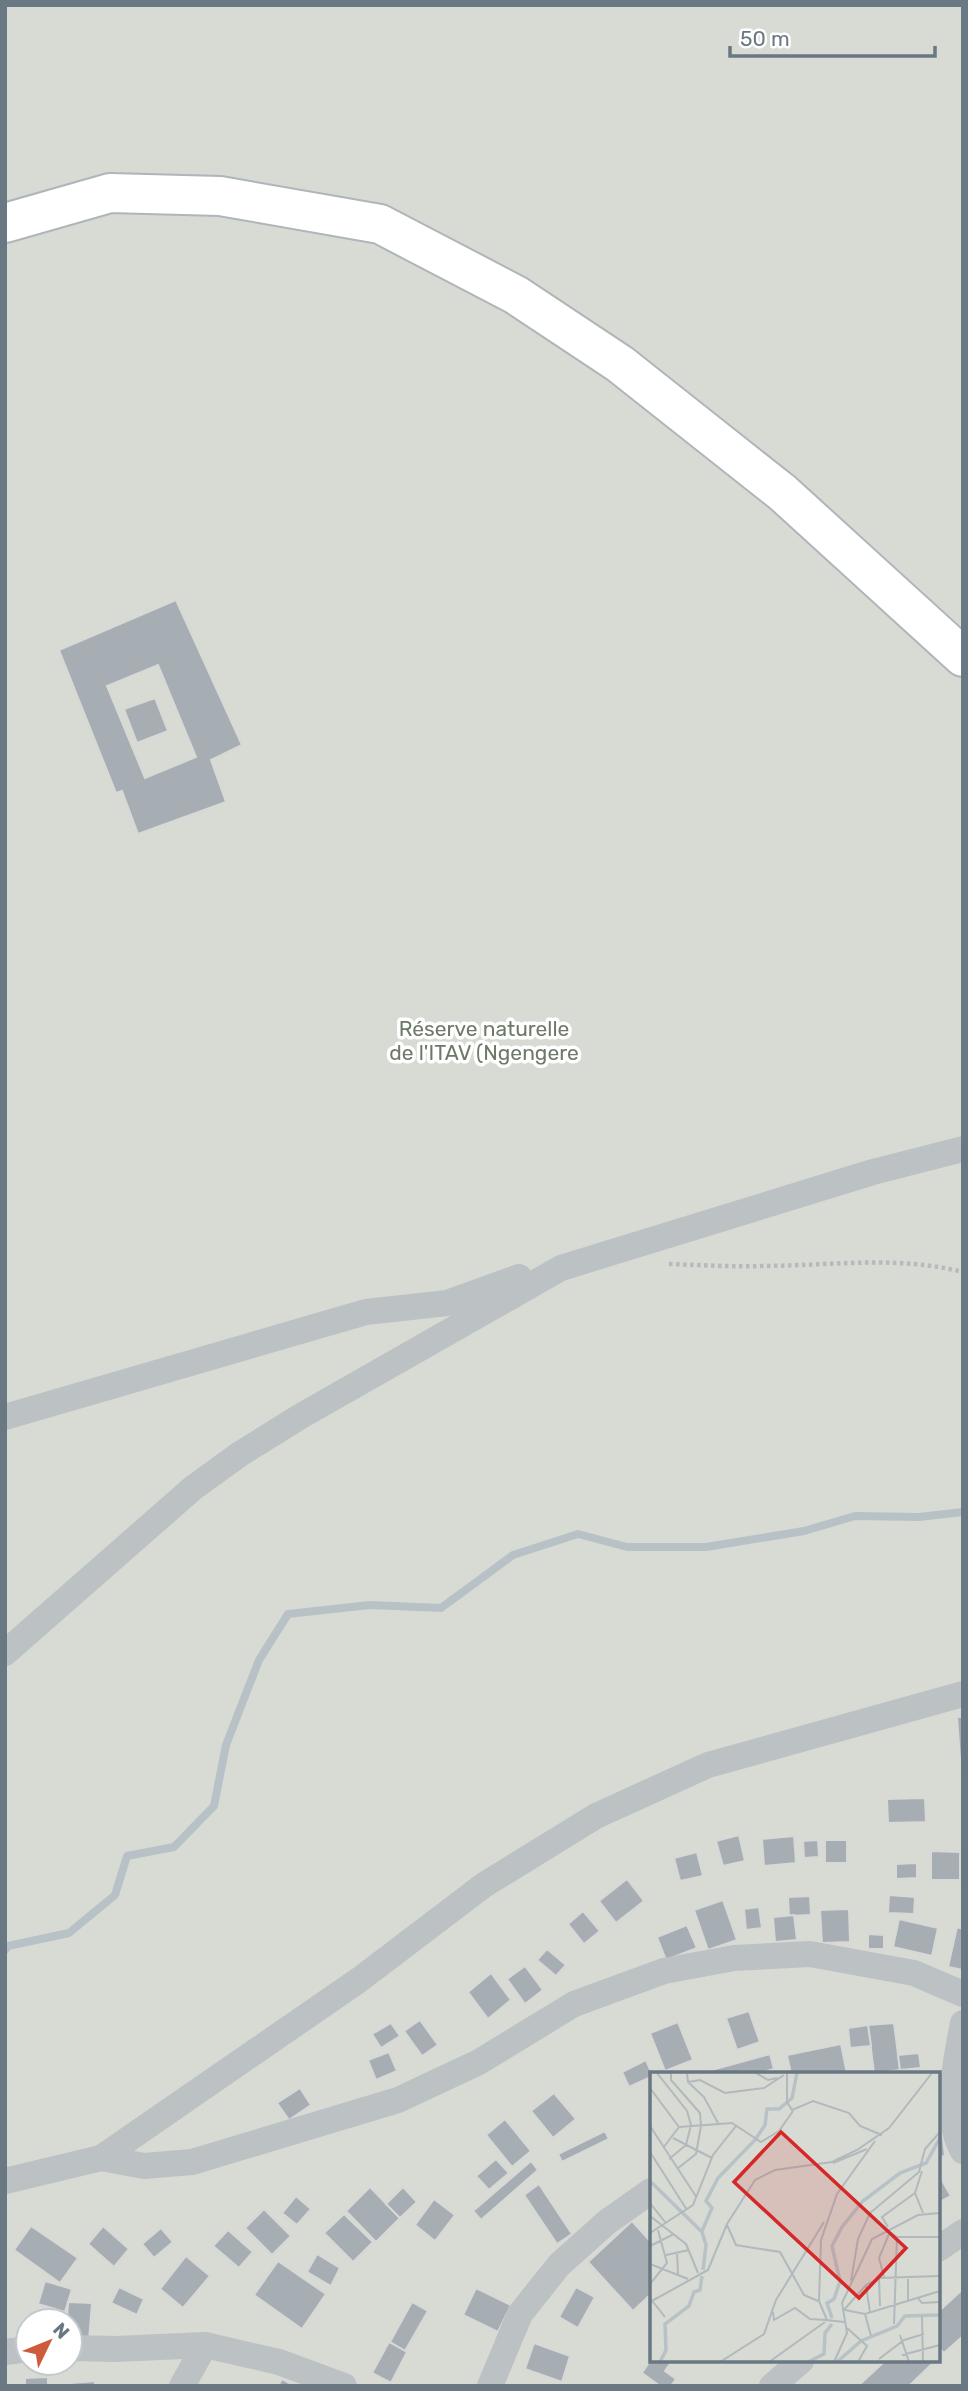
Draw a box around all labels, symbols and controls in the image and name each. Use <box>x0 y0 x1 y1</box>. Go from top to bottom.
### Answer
scale bar <box>730 14 935 58</box>
text: 50 m <box>740 26 790 51</box>
park label: Réserve naturelle de l'ITAV (Ngengere <box>389 1016 579 1065</box>
inset map <box>650 2072 940 2363</box>
north arrow <box>14 2307 84 2377</box>
text: N <box>48 2318 74 2344</box>

